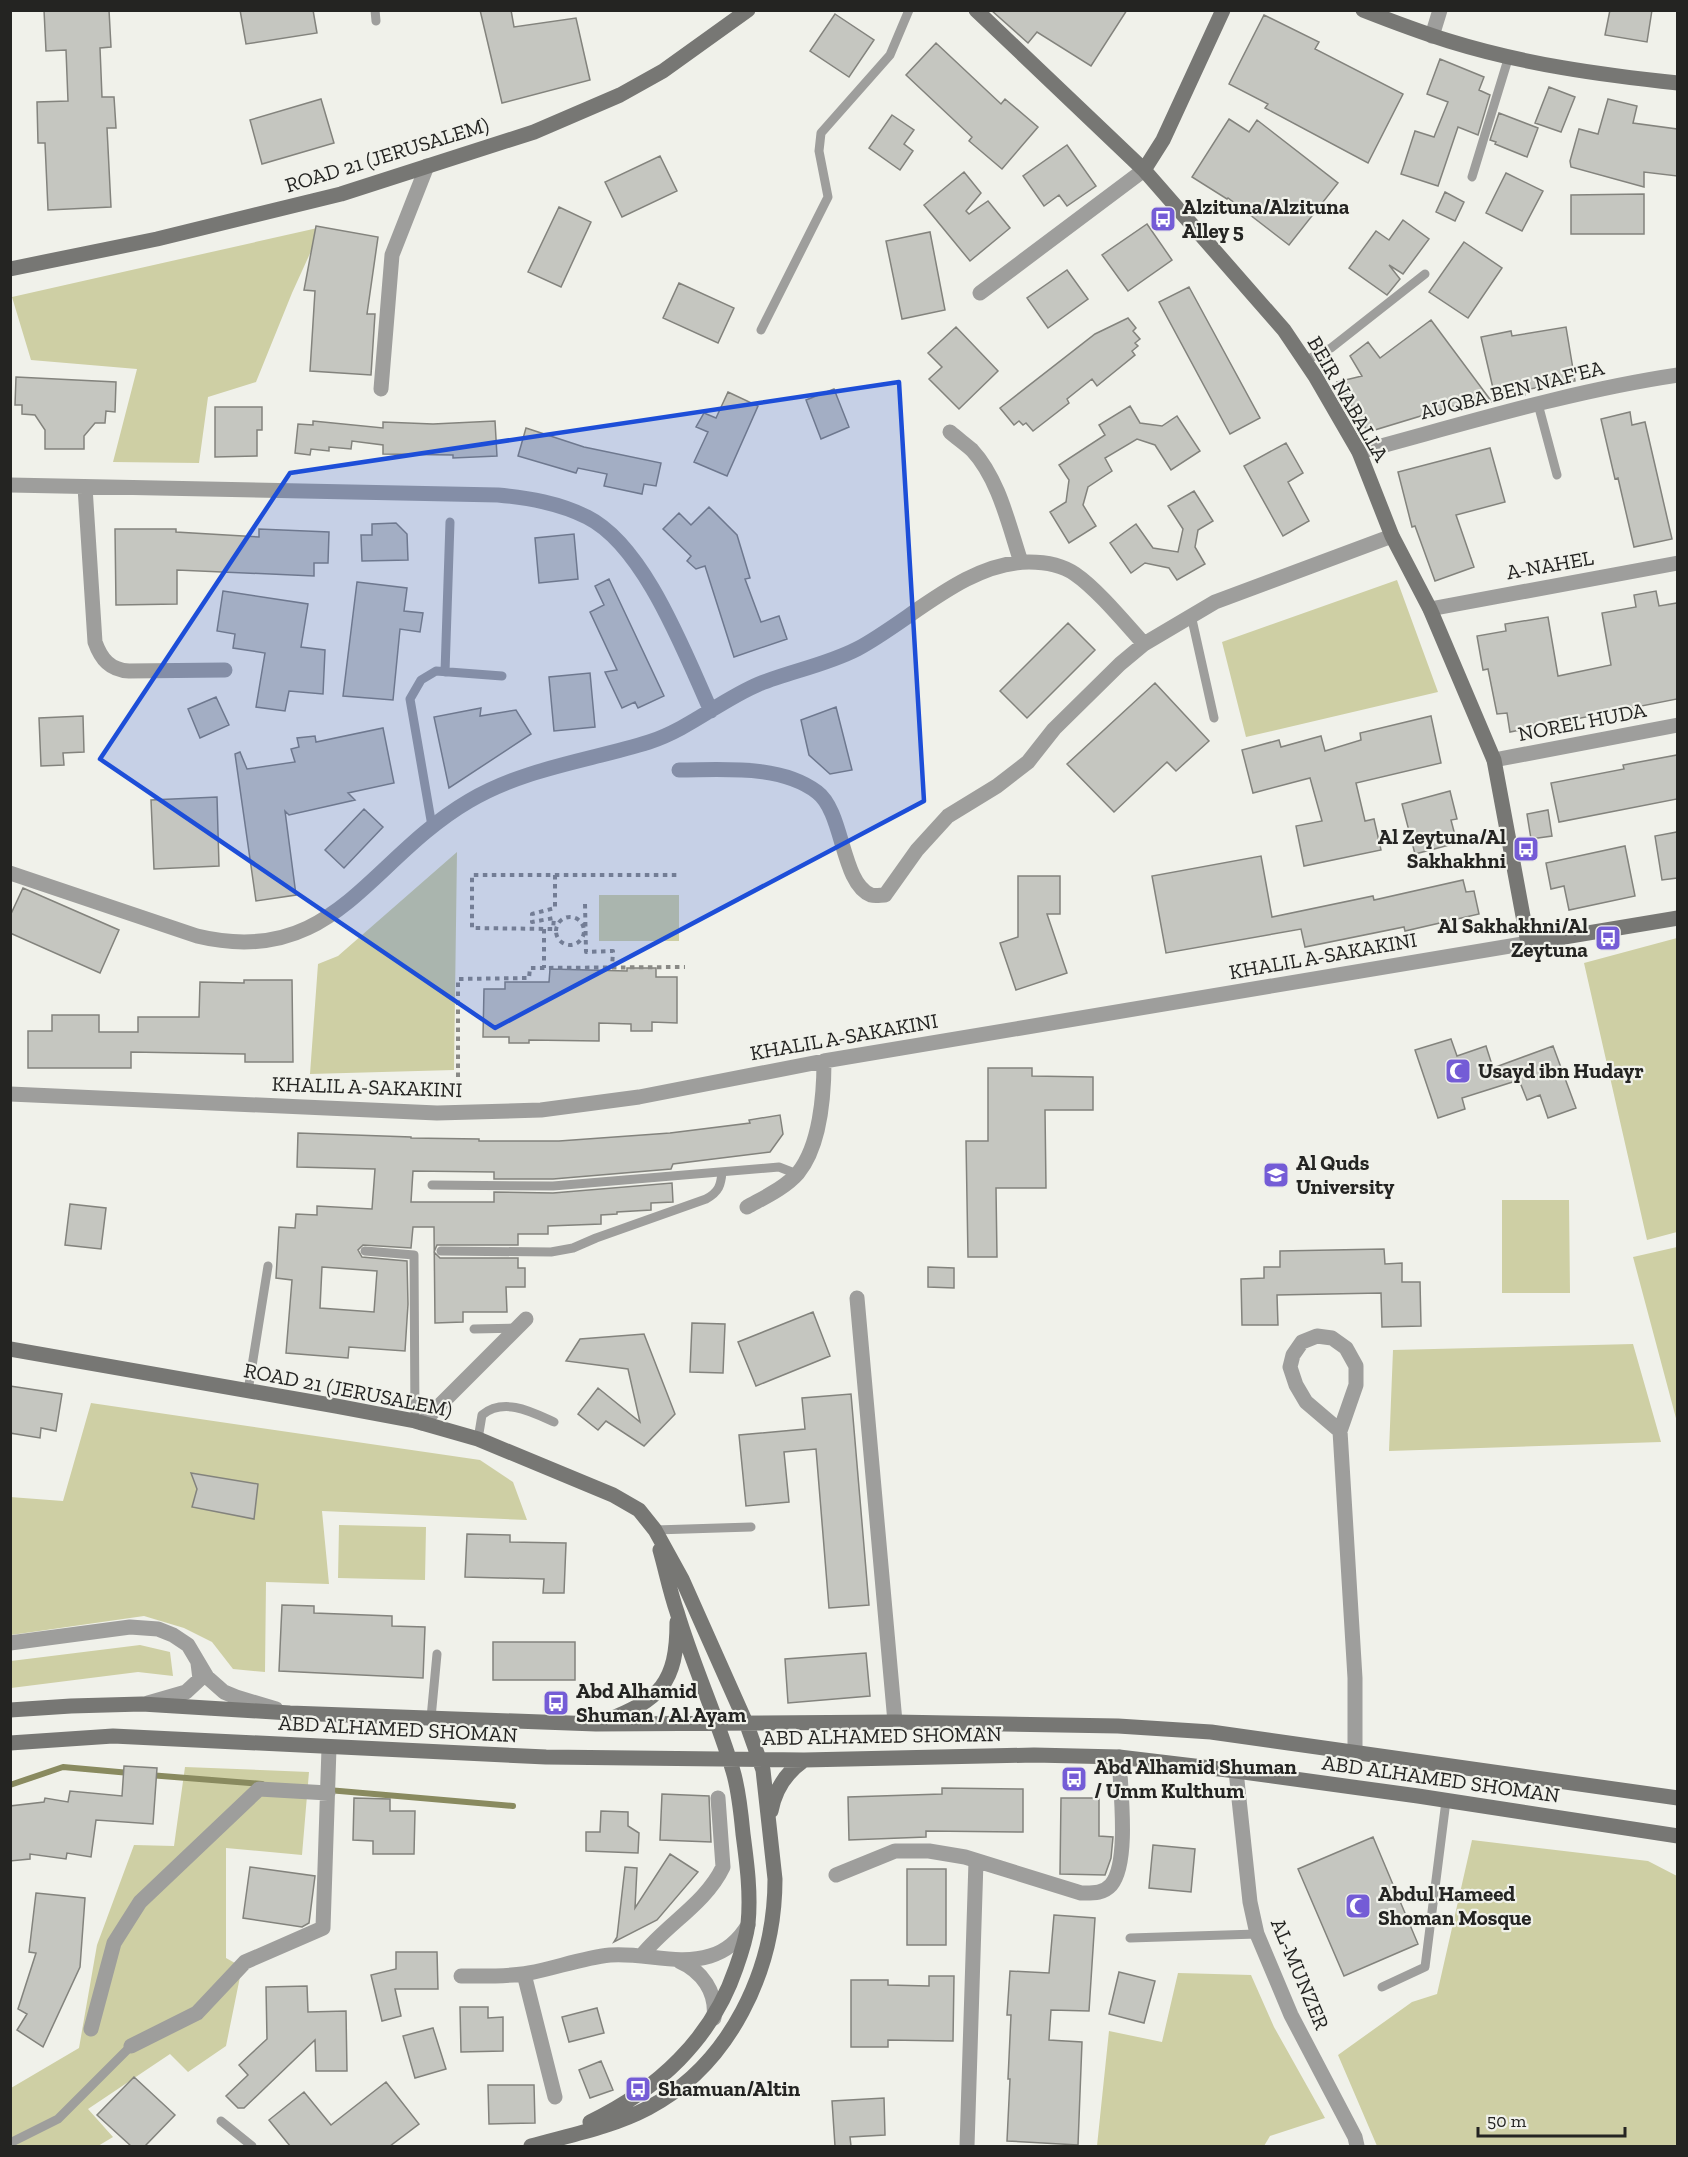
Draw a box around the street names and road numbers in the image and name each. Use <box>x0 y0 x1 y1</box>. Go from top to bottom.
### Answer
street label: ROAD 21 (JERUSALEM) <box>282 112 492 197</box>
street label: BEIR NABALLA <box>1302 332 1395 466</box>
street label: AUQBA BEN NAF'EA <box>1417 355 1607 424</box>
street label: A-NAHEL <box>1504 544 1596 584</box>
street label: NOREL HUDA <box>1516 697 1648 746</box>
street label: KHALIL A-SAKAKINI <box>1227 927 1419 984</box>
street label: KHALIL A-SAKAKINI <box>748 1008 940 1065</box>
street label: KHALIL A-SAKAKINI <box>271 1071 463 1102</box>
street label: ROAD 21 (JERUSALEM) <box>242 1357 454 1422</box>
street label: ABD ALHAMED SHOMAN <box>278 1710 518 1747</box>
street label: ABD ALHAMED SHOMAN <box>762 1721 1002 1750</box>
street label: ABD ALHAMED SHOMAN <box>1321 1749 1561 1808</box>
street label: AL-MUNZER <box>1266 1914 1335 2033</box>

